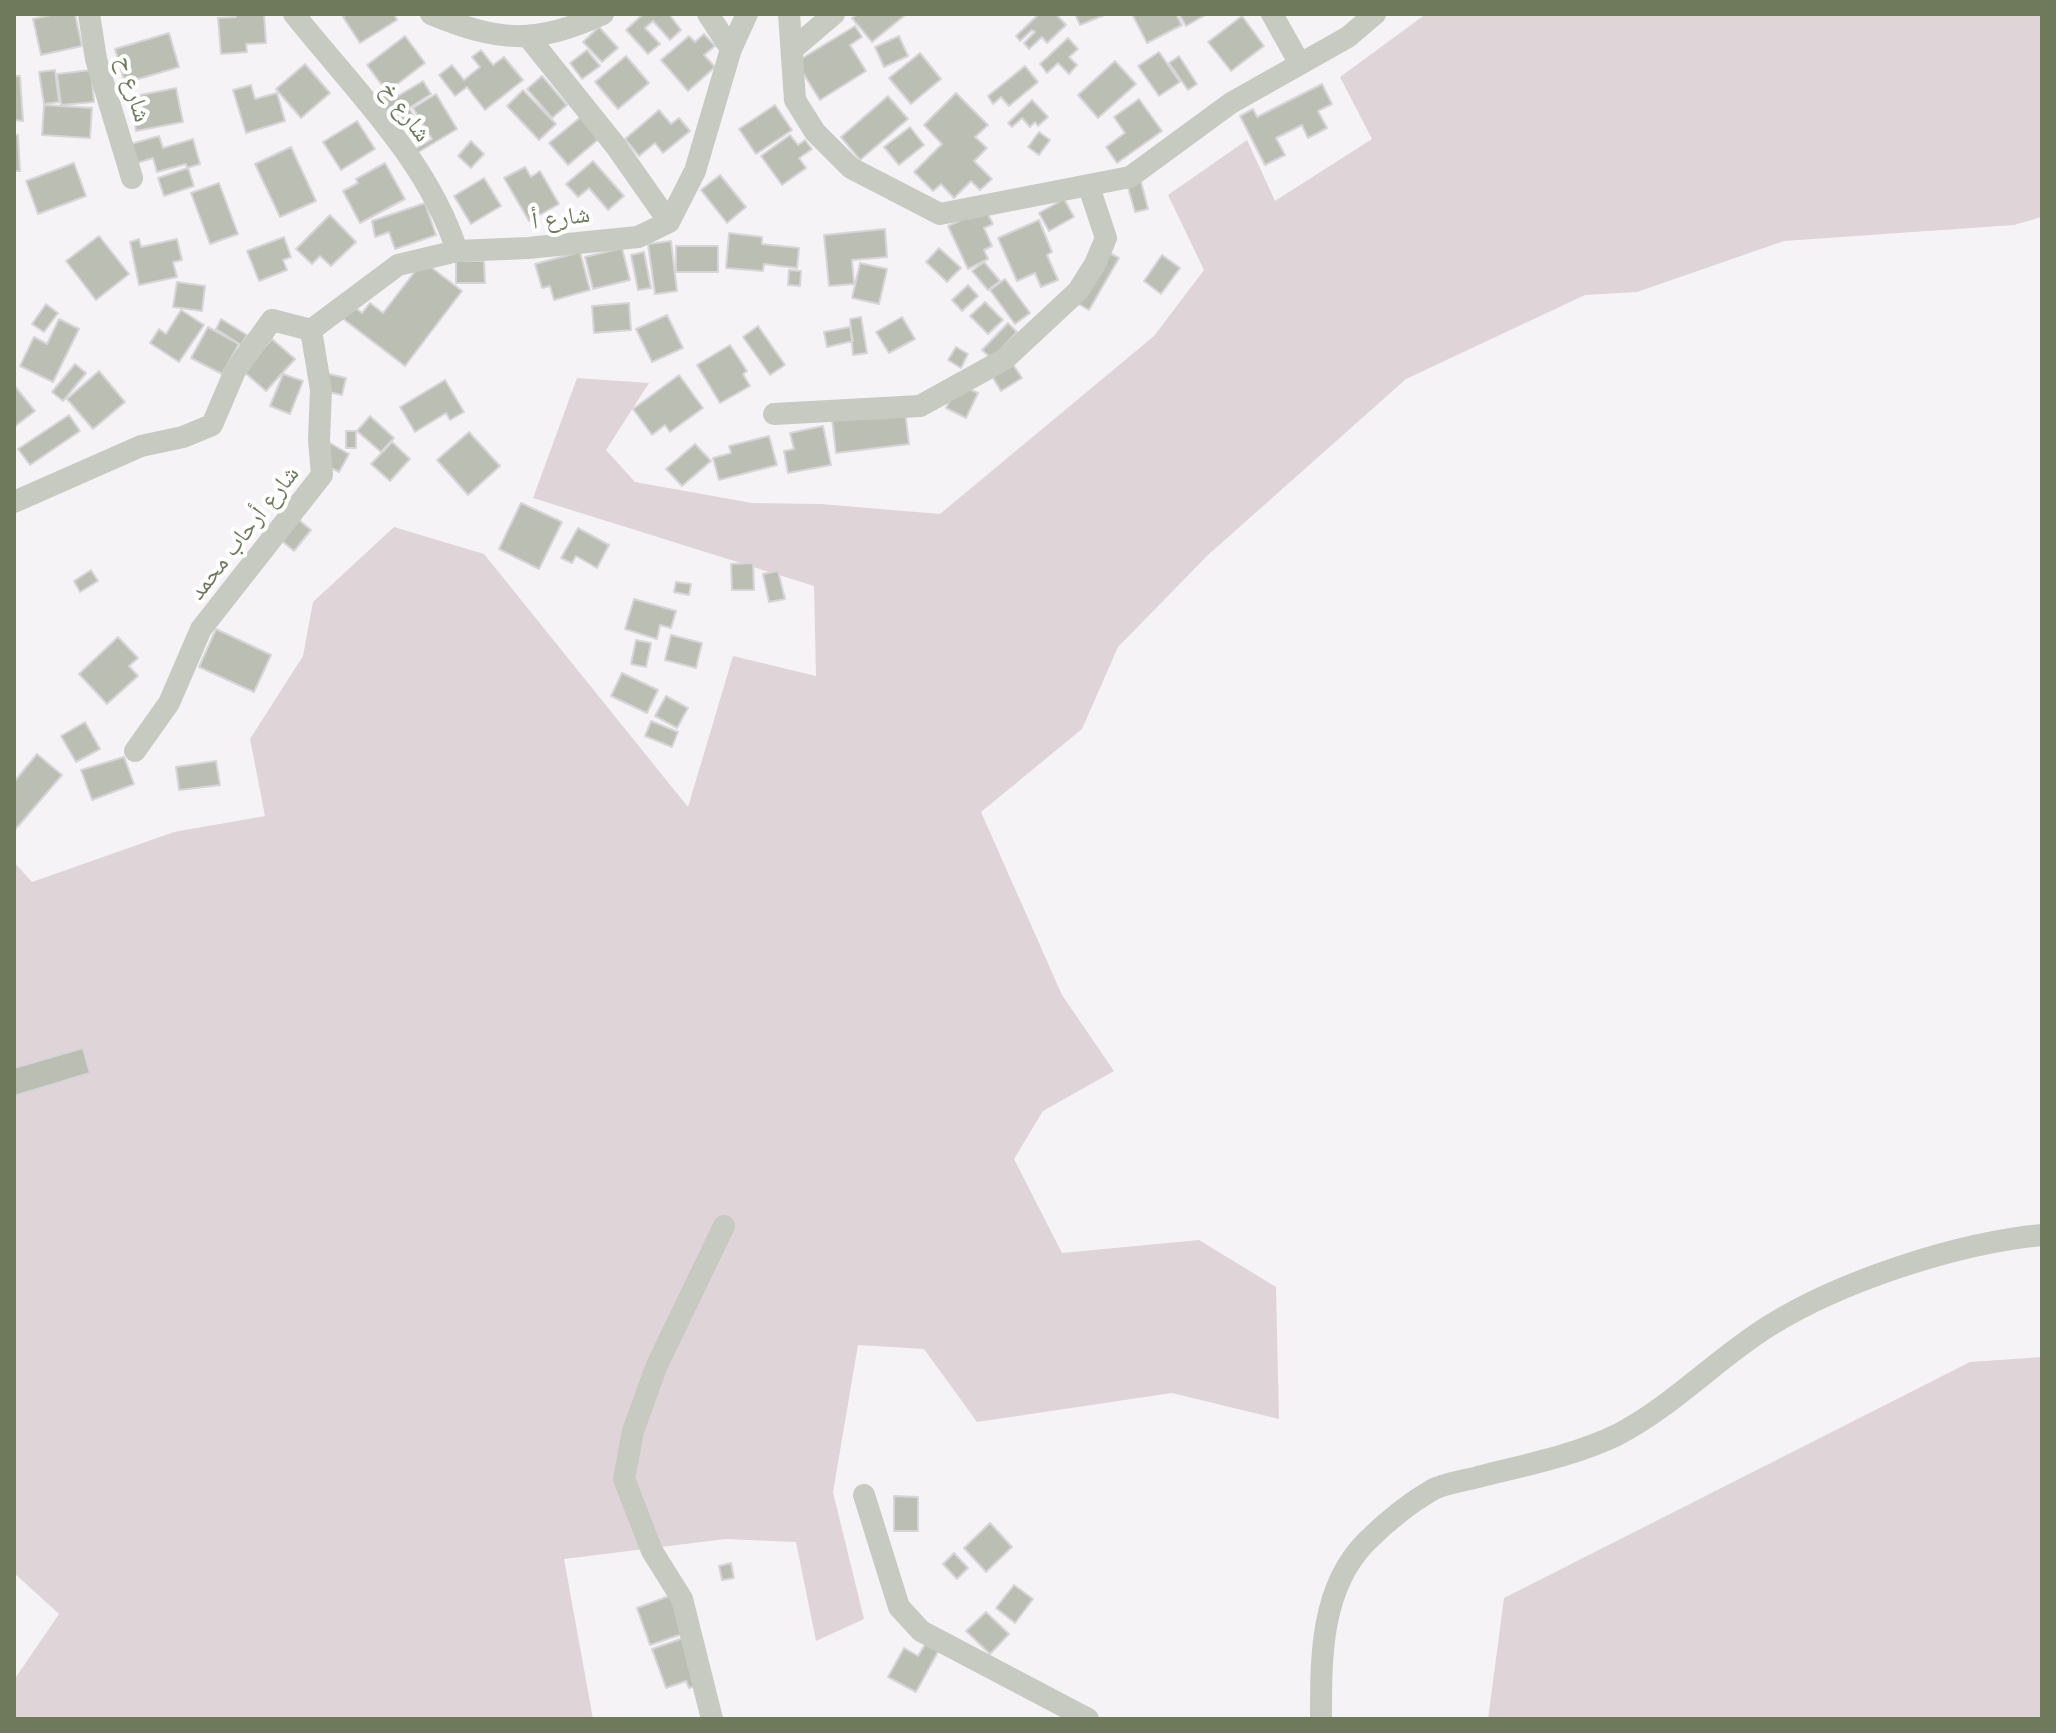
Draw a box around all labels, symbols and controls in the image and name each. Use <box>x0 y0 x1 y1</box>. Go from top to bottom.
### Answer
street label: شارع ح <box>109 52 157 126</box>
street label: شارع خ <box>373 76 437 148</box>
street label: شارع أ <box>530 200 592 236</box>
street label: شارع أرحاب محمد <box>183 460 305 606</box>

